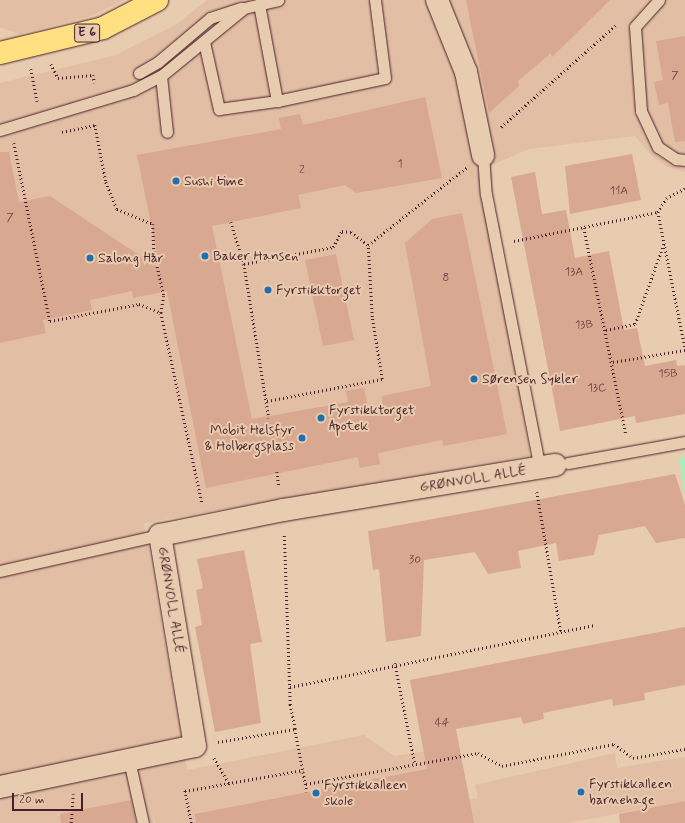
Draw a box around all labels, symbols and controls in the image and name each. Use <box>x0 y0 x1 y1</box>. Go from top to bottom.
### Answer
road number: E 6 <box>74 22 100 44</box>
house number: 7 <box>671 70 679 84</box>
house number: 1 <box>397 158 403 172</box>
house number: 2 <box>299 164 305 178</box>
place label: Sushi time <box>184 173 244 189</box>
marker: Sushi time <box>171 176 181 186</box>
house number: 11A <box>610 185 628 199</box>
house number: 7 <box>6 212 14 226</box>
place label: Baker Hansen <box>213 248 297 264</box>
place label: Salong Hår <box>98 250 165 266</box>
marker: Baker Hansen <box>200 251 210 261</box>
marker: Salong Hår <box>85 253 95 263</box>
house number: 13A <box>565 266 583 280</box>
house number: 8 <box>443 272 449 286</box>
place label: Fyrstikktorget <box>276 282 362 298</box>
marker: Fyrstikktorget <box>263 285 273 295</box>
house number: 13B <box>575 319 593 333</box>
house number: 15B <box>658 368 678 382</box>
place label: Sørensen Sykler <box>482 371 578 387</box>
marker: Sørensen Sykler <box>469 374 479 384</box>
house number: 13C <box>588 382 606 396</box>
place label: Fyrstikktorget Apotek <box>329 402 415 434</box>
marker: Fyrstikktorget Apotek <box>316 413 326 423</box>
place label: Mobit Helsfyr & Holbergsplass <box>204 422 294 454</box>
marker: Mobit Helsfyr & Holbergsplass <box>297 433 307 443</box>
street label: GRØNVOLL ALLÉ <box>418 462 528 496</box>
street label: GRØNVOLL ALLÉ <box>154 545 188 655</box>
house number: 30 <box>409 554 421 568</box>
house number: 44 <box>435 717 449 731</box>
place label: Fyrstikkalleen barnehage <box>589 776 672 808</box>
place label: Fyrstikkalleen skole <box>324 777 407 810</box>
scale bar <box>14 785 85 811</box>
marker: Fyrstikkalleen barnehage <box>576 787 586 797</box>
marker: Fyrstikkalleen skole <box>311 788 321 798</box>
text: 20 m <box>19 792 45 808</box>

